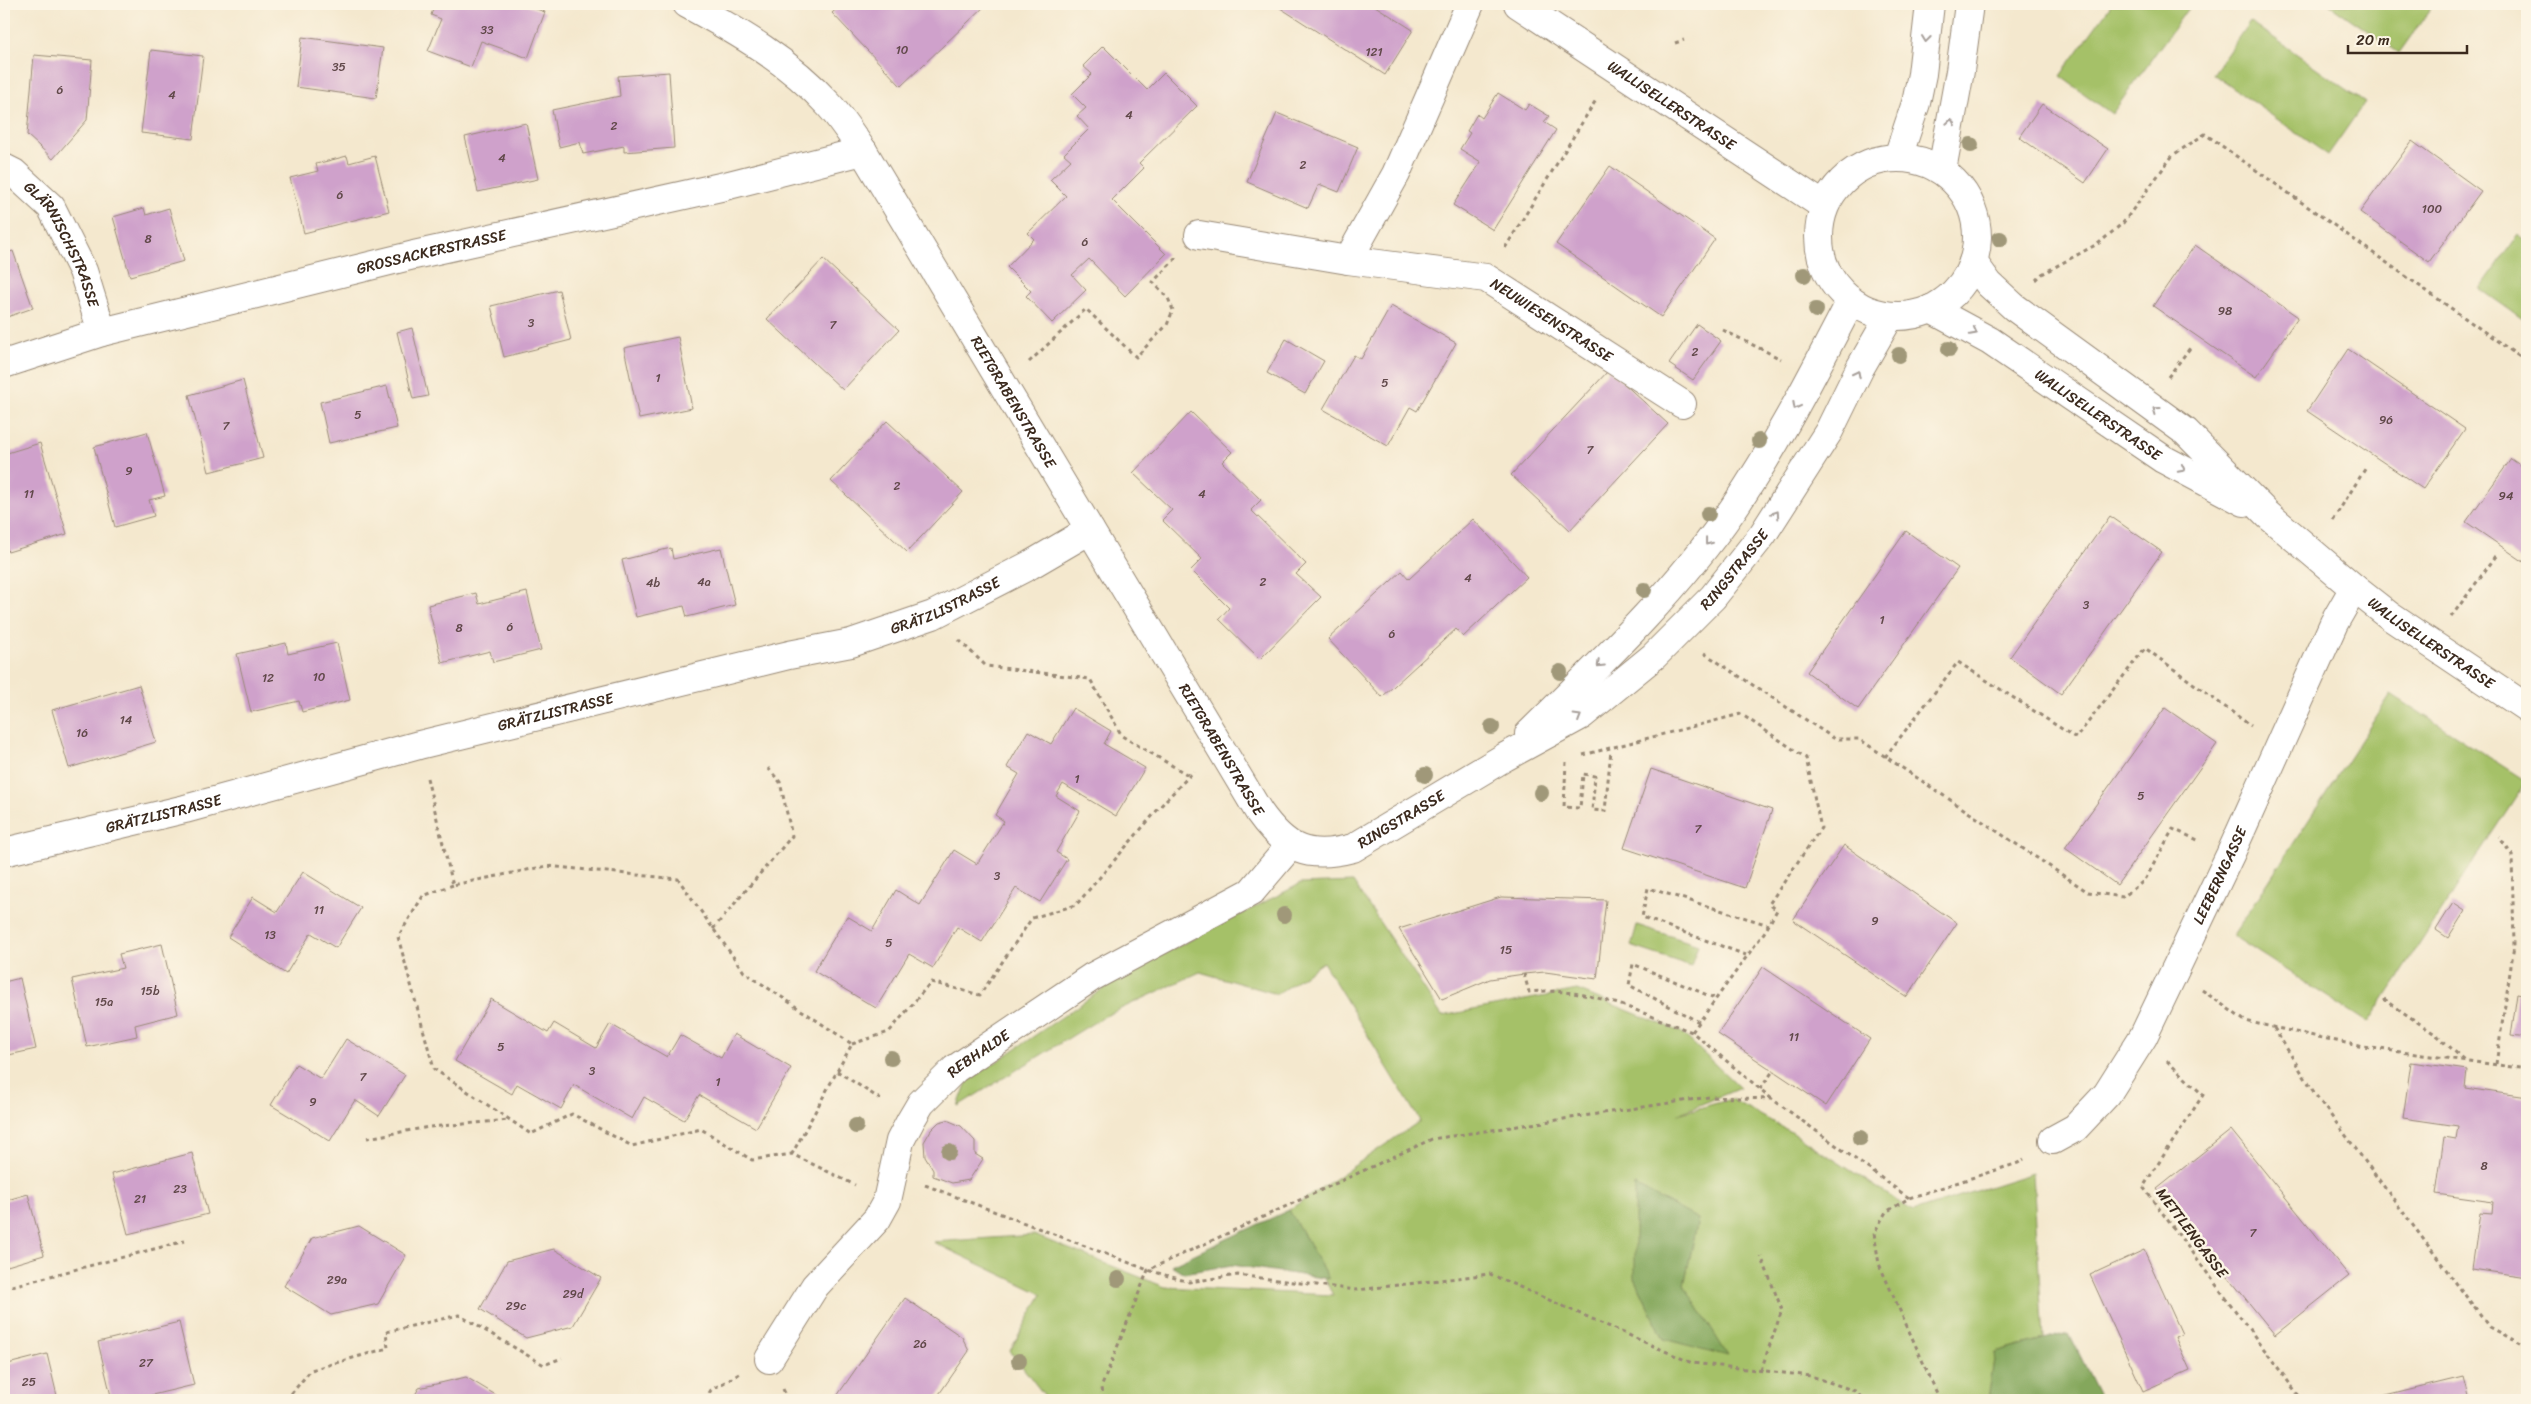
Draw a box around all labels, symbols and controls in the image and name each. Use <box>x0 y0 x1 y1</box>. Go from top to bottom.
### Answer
house number: 33 <box>480 19 494 41</box>
scale bar <box>2348 22 2467 54</box>
text: 20 m <box>2356 27 2390 53</box>
one-way arrow <box>1921 35 1932 43</box>
house number: 10 <box>896 39 909 61</box>
house number: 121 <box>1365 41 1383 63</box>
street label: WALLISELLERSTRASSE <box>1602 53 1742 158</box>
house number: 35 <box>332 56 346 78</box>
house number: 6 <box>57 79 64 101</box>
house number: 4 <box>168 84 176 106</box>
house number: 4 <box>1125 104 1133 126</box>
house number: 2 <box>611 115 618 137</box>
one-way arrow <box>1945 118 1955 127</box>
house number: 4 <box>498 147 506 169</box>
house number: 2 <box>1300 154 1307 176</box>
street label: GLÄRNISCHSTRASSE <box>18 175 107 312</box>
house number: 6 <box>337 184 344 206</box>
house number: 100 <box>2422 198 2443 220</box>
street label: GROSSACKERSTRASSE <box>354 222 510 282</box>
house number: 8 <box>144 228 152 250</box>
house number: 6 <box>1082 231 1089 253</box>
street label: NEUWIESENSTRASSE <box>1485 271 1619 370</box>
house number: 98 <box>2218 300 2232 322</box>
house number: 3 <box>528 312 535 334</box>
house number: 7 <box>830 314 838 336</box>
one-way arrow <box>1968 326 1977 336</box>
street label: RIETGRABENSTRASSE <box>964 331 1064 475</box>
house number: 2 <box>1692 341 1699 363</box>
street label: WALLISELLERSTRASSE <box>2029 362 2168 468</box>
house number: 1 <box>655 367 661 389</box>
one-way arrow <box>1851 370 1861 379</box>
house number: 5 <box>1381 372 1389 394</box>
one-way arrow <box>1792 401 1802 410</box>
house number: 5 <box>354 404 362 426</box>
one-way arrow <box>2152 407 2162 416</box>
house number: 96 <box>2379 409 2393 431</box>
house number: 7 <box>223 415 231 437</box>
house number: 7 <box>1587 439 1595 461</box>
house number: 9 <box>125 460 133 482</box>
one-way arrow <box>2177 463 2186 473</box>
house number: 2 <box>894 475 901 497</box>
house number: 11 <box>24 483 34 505</box>
house number: 4 <box>1198 483 1206 505</box>
house number: 94 <box>2499 485 2514 507</box>
one-way arrow <box>1770 511 1779 520</box>
street label: RINGSTRASSE <box>1694 522 1776 616</box>
one-way arrow <box>1705 536 1713 545</box>
house number: 4 <box>1464 567 1472 589</box>
street label: GRÄTZLISTRASSE <box>887 569 1006 642</box>
house number: 4a <box>697 571 711 593</box>
house number: 2 <box>1260 571 1267 593</box>
house number: 4b <box>646 572 660 594</box>
street label: WALLISELLERSTRASSE <box>2362 590 2501 697</box>
house number: 3 <box>2083 594 2090 616</box>
house number: 1 <box>1879 609 1885 631</box>
house number: 6 <box>507 616 514 638</box>
house number: 8 <box>455 617 463 639</box>
house number: 6 <box>1389 623 1396 645</box>
one-way arrow <box>1597 658 1606 667</box>
house number: 10 <box>313 666 326 688</box>
house number: 12 <box>262 667 274 689</box>
street label: RIETGRABENSTRASSE <box>1172 678 1272 822</box>
street label: GRÄTZLISTRASSE <box>495 685 618 738</box>
house number: 14 <box>120 709 133 731</box>
one-way arrow <box>1572 713 1581 723</box>
house number: 16 <box>76 722 88 744</box>
house number: 1 <box>1074 768 1080 790</box>
street label: RINGSTRASSE <box>1352 782 1451 856</box>
house number: 5 <box>2137 785 2145 807</box>
street label: GRÄTZLISTRASSE <box>103 786 226 840</box>
house number: 7 <box>1695 818 1703 840</box>
street label: LEEBERNGASSE <box>2186 821 2255 929</box>
house number: 3 <box>994 865 1001 887</box>
house number: 11 <box>314 899 324 921</box>
house number: 9 <box>1871 910 1879 932</box>
house number: 13 <box>264 924 276 946</box>
house number: 5 <box>885 932 893 954</box>
house number: 15 <box>1500 939 1512 961</box>
house number: 15b <box>140 980 160 1002</box>
house number: 15a <box>95 991 113 1013</box>
street label: REBHALDE <box>940 1022 1017 1084</box>
house number: 11 <box>1789 1026 1799 1048</box>
house number: 5 <box>497 1036 505 1058</box>
house number: 3 <box>589 1060 596 1082</box>
house number: 7 <box>360 1066 368 1088</box>
house number: 1 <box>715 1071 721 1093</box>
house number: 9 <box>309 1091 317 1113</box>
house number: 8 <box>2480 1155 2488 1177</box>
house number: 23 <box>173 1178 187 1200</box>
street label: METTLENGASSE <box>2149 1182 2236 1285</box>
house number: 21 <box>134 1188 146 1210</box>
house number: 7 <box>2250 1222 2258 1244</box>
house number: 29a <box>327 1269 347 1291</box>
house number: 29d <box>563 1283 585 1305</box>
house number: 29c <box>506 1295 526 1317</box>
house number: 26 <box>913 1333 927 1355</box>
house number: 27 <box>139 1352 154 1374</box>
house number: 25 <box>22 1371 36 1393</box>

